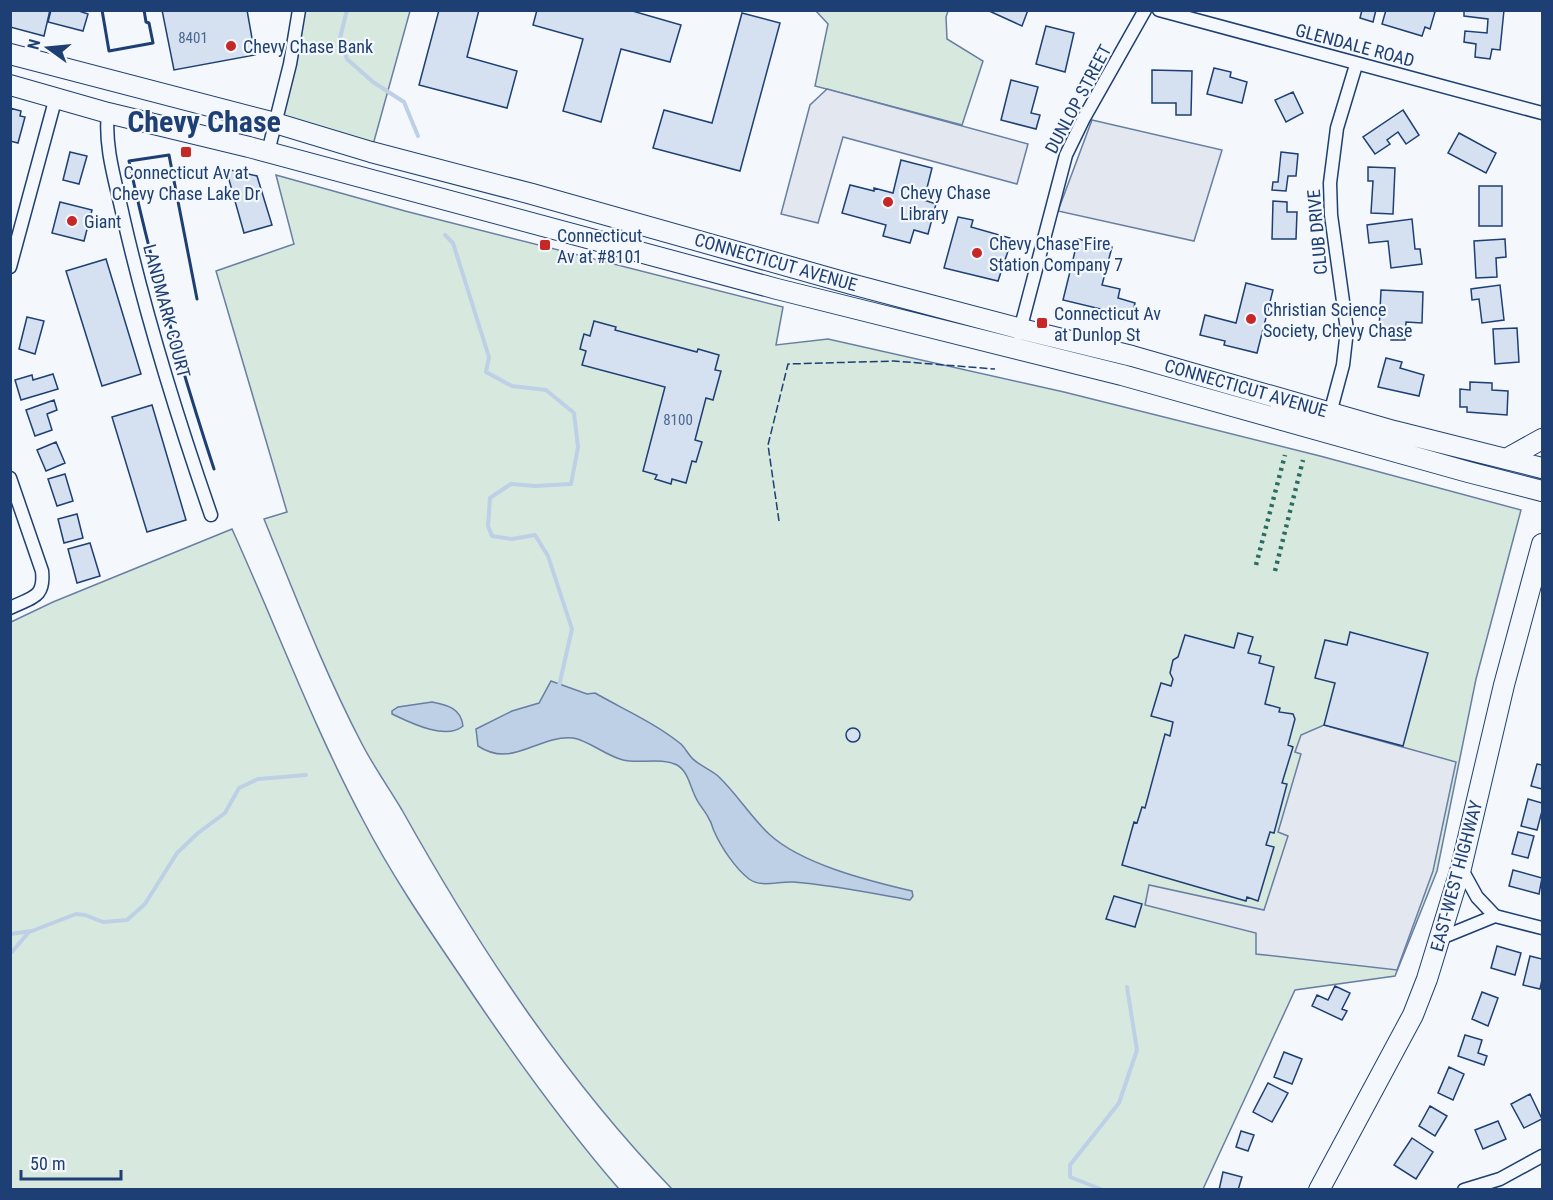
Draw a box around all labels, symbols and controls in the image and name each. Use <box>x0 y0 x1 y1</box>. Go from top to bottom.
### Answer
north arrow <box>18 18 78 78</box>
street label: GLENDALE ROAD <box>1293 19 1417 71</box>
house number: 8401 <box>178 29 208 47</box>
place label: Chevy Chase Bank <box>243 36 373 57</box>
text: N <box>24 37 44 51</box>
marker: Chevy Chase Bank <box>224 39 238 53</box>
street label: DUNLOP STREET <box>1041 41 1115 157</box>
district label: Chevy Chase <box>127 104 281 139</box>
marker: Connecticut Av at Chevy Chase Lake Dr <box>179 145 193 159</box>
place label: Connecticut Av at Chevy Chase Lake Dr <box>112 162 261 204</box>
place label: Chevy Chase Library <box>900 182 991 224</box>
street label: CLUB DRIVE <box>1303 188 1331 276</box>
marker: Chevy Chase Library <box>881 195 895 209</box>
place label: Giant <box>84 211 121 232</box>
marker: Giant <box>65 214 79 228</box>
place label: Connecticut Av at #8101 <box>557 225 642 267</box>
street label: CONNECTICUT AVENUE <box>692 229 860 295</box>
place label: Chevy Chase Fire Station Company 7 <box>989 233 1123 275</box>
marker: Connecticut Av at #8101 <box>538 238 552 252</box>
street label: LANDMARK COURT <box>139 242 195 380</box>
marker: Chevy Chase Fire Station Company 7 <box>970 246 984 260</box>
place label: Christian Science Society, Chevy Chase <box>1263 299 1413 341</box>
place label: Connecticut Av at Dunlop St <box>1054 303 1161 345</box>
marker: Christian Science Society, Chevy Chase <box>1244 312 1258 326</box>
marker: Connecticut Av at Dunlop St <box>1035 316 1049 330</box>
street label: CONNECTICUT AVENUE <box>1162 355 1330 421</box>
house number: 8100 <box>663 411 693 429</box>
street label: EAST-WEST HIGHWAY <box>1426 798 1486 954</box>
scale bar <box>21 1143 122 1181</box>
text: 50 m <box>30 1153 65 1174</box>

